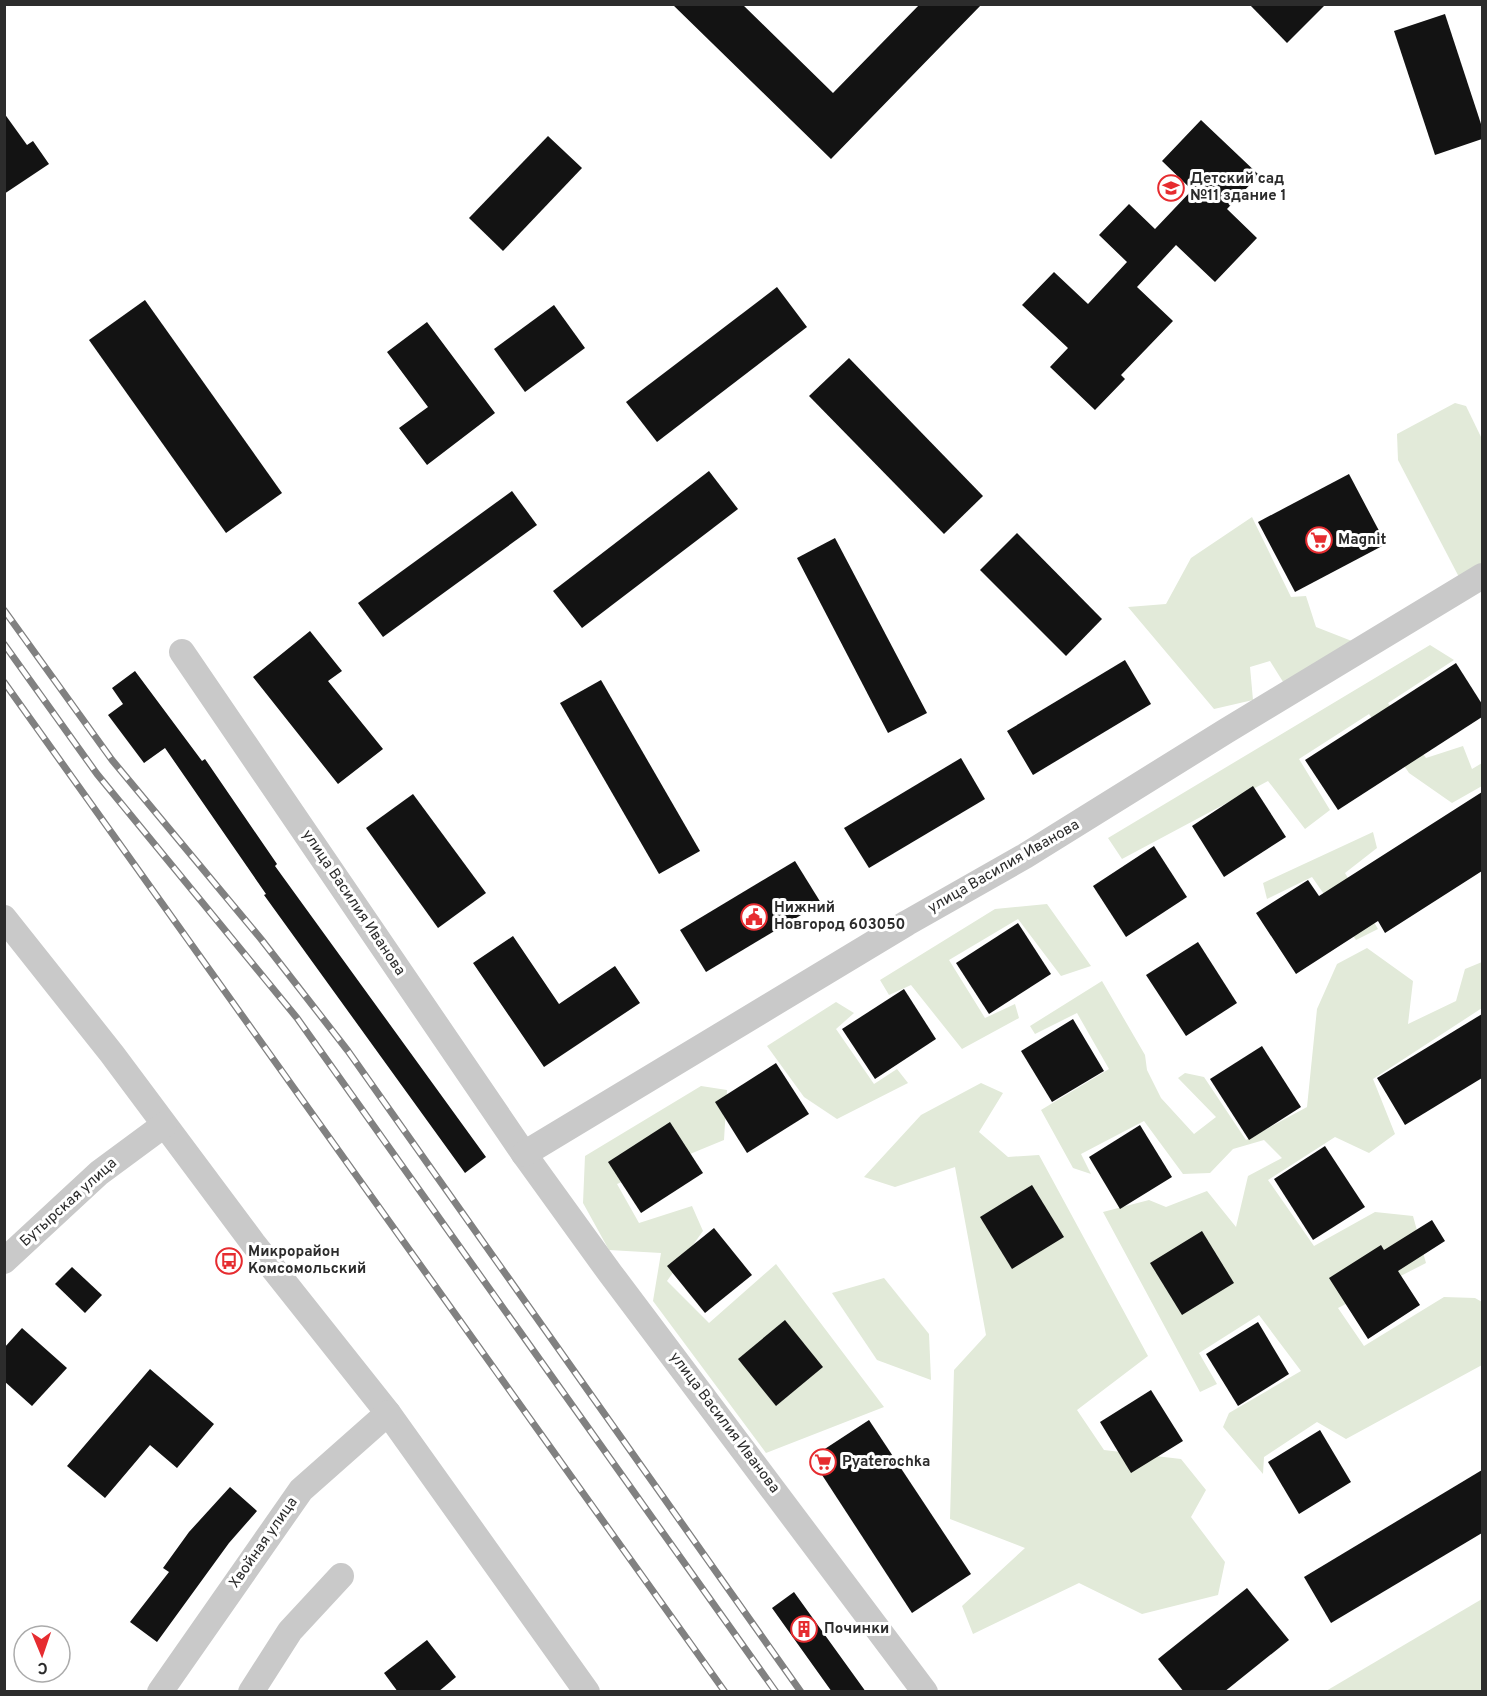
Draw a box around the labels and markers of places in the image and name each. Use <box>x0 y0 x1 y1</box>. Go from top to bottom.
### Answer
place label: Детский сад №11 здание 1 <box>1190 170 1286 206</box>
school or university icon: Детский сад №11 здание 1 <box>1156 173 1186 203</box>
supermarket icon: Magnit <box>1304 525 1334 555</box>
place label: Magnit <box>1338 531 1386 550</box>
place label: Нижний Новгород 603050 <box>774 899 905 935</box>
public building icon: Нижний Новгород 603050 <box>739 902 769 932</box>
place label: Микрорайон Комсомольский <box>248 1243 366 1279</box>
bus stop icon: Микрорайон Комсомольский <box>214 1246 244 1276</box>
supermarket icon: Pyaterochka <box>808 1447 838 1477</box>
place label: Pyaterochka <box>842 1453 930 1472</box>
building icon: Починки <box>789 1614 819 1644</box>
place label: Починки <box>824 1620 889 1639</box>

